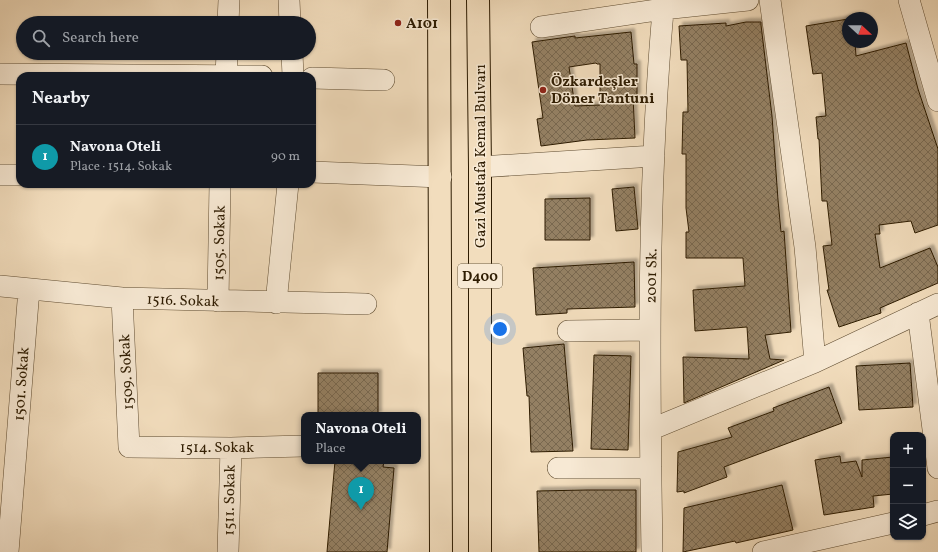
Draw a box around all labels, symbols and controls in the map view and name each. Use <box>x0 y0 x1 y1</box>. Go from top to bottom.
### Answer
north arrow <box>842 12 878 48</box>
place label: A101 <box>406 14 438 35</box>
search box <box>16 16 316 60</box>
marker: A101 <box>393 18 403 28</box>
icon: search <box>30 27 52 49</box>
text: Search here <box>62 28 139 49</box>
street label: Gazi Mustafa Kemal Bulvarı <box>471 64 492 248</box>
place label: Özkardeşler Döner Tantuni <box>551 72 654 110</box>
marker: Özkardeşler Döner Tantuni <box>538 85 548 95</box>
text: Nearby <box>32 87 90 110</box>
text: Navona Oteli <box>70 137 161 158</box>
text: 1 <box>42 148 48 166</box>
text: 90 m <box>271 148 300 166</box>
text: Place · 1514. Sokak <box>70 158 172 176</box>
street label: 1505. Sokak <box>209 205 232 281</box>
street label: 2001 Sk. <box>642 248 663 304</box>
road number: D400 <box>458 264 502 288</box>
street label: 1516. Sokak <box>146 290 220 313</box>
your location <box>490 319 510 339</box>
street label: 1509. Sokak <box>115 333 140 410</box>
street label: 1501. Sokak <box>9 346 36 422</box>
popup <box>301 412 421 464</box>
text: Navona Oteli <box>315 419 407 440</box>
map controls <box>890 432 926 540</box>
button: + <box>890 432 926 468</box>
street label: 1514. Sokak <box>180 438 254 459</box>
text: Place <box>315 440 345 458</box>
street label: 1511. Sokak <box>219 464 242 536</box>
button: − <box>890 468 926 504</box>
pin: 1 <box>348 477 374 510</box>
button: layers <box>890 504 926 540</box>

